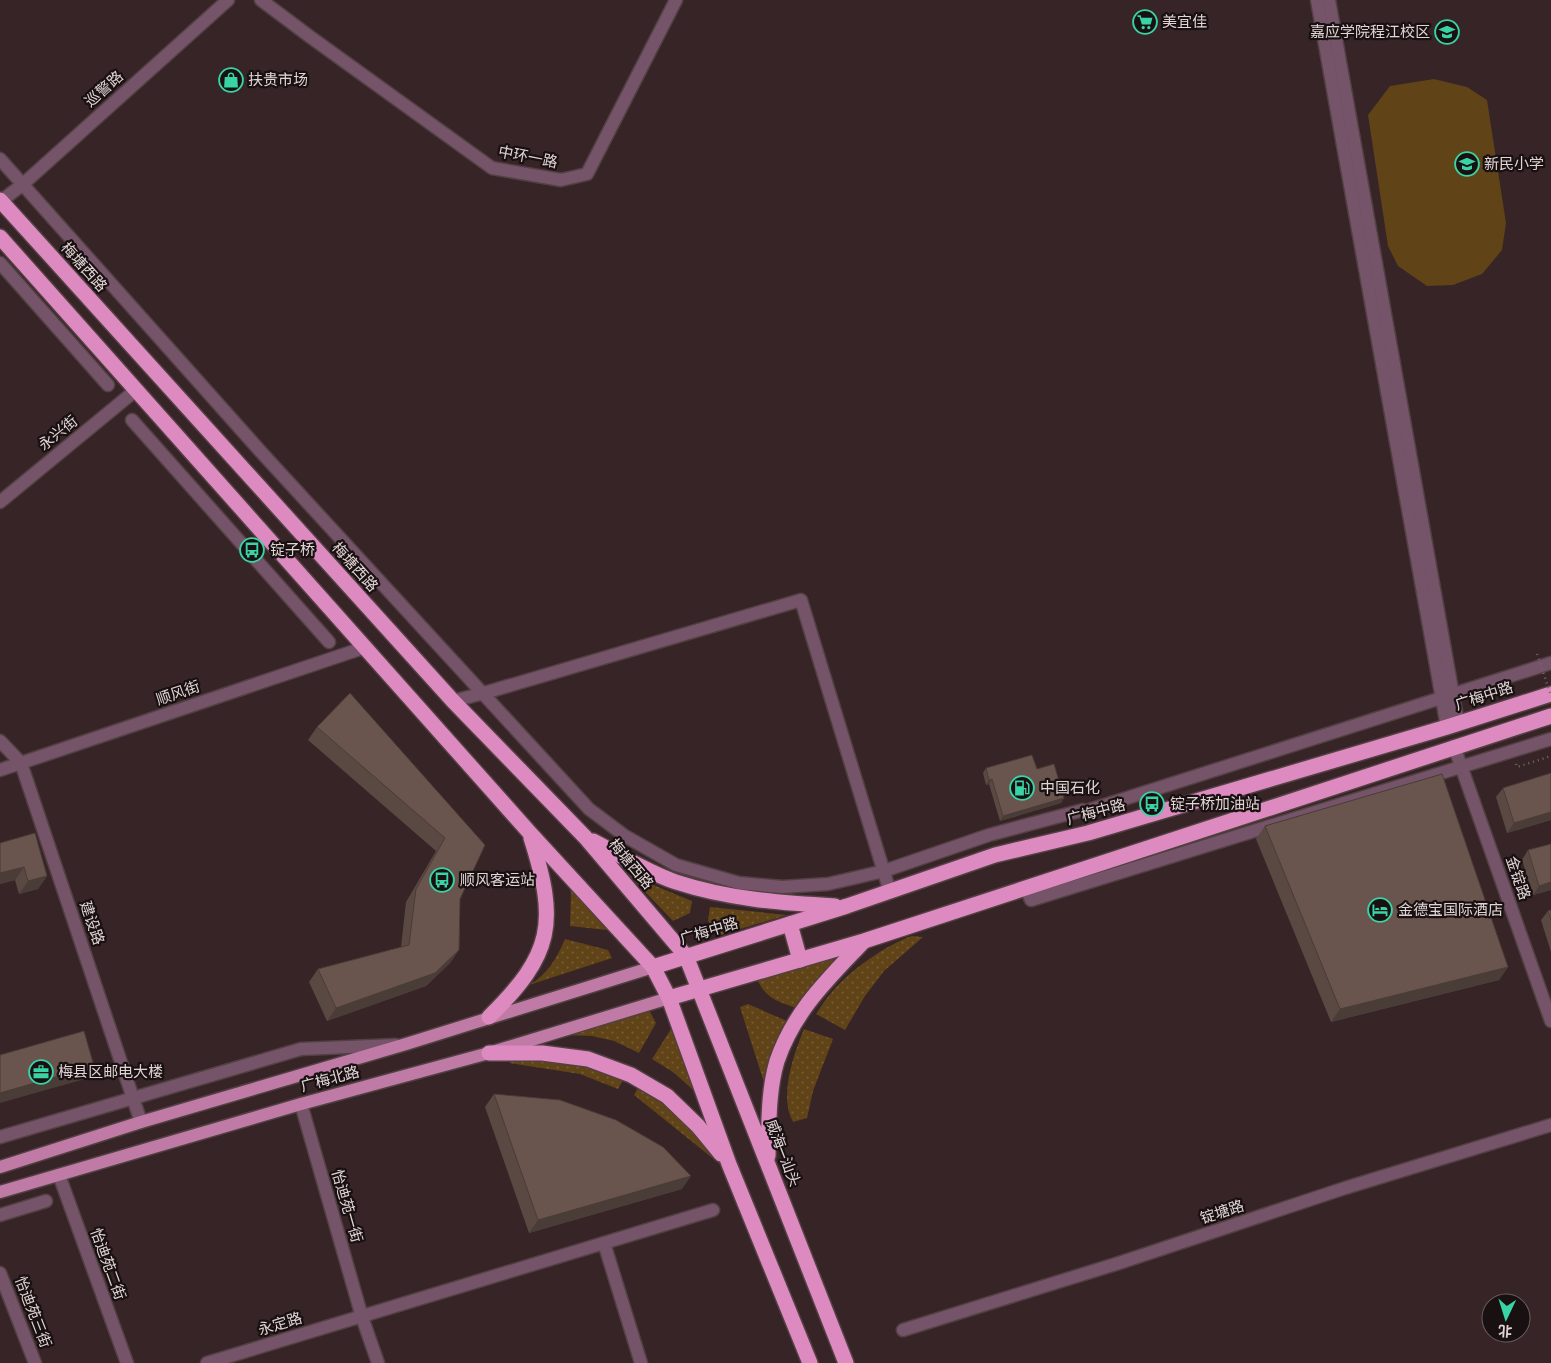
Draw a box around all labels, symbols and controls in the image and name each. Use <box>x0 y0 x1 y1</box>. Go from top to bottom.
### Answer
supermarket icon: 美宜佳 <box>1132 9 1158 35</box>
place label: 美宜佳 <box>1162 13 1207 31</box>
school or university icon: 嘉应学院程江校区 <box>1434 19 1460 45</box>
place label: 嘉应学院程江校区 <box>1310 23 1430 41</box>
street label: 巡警路 <box>81 67 127 111</box>
shop icon: 扶贵市场 <box>218 67 244 93</box>
place label: 扶贵市场 <box>248 71 308 89</box>
street label: 中环一路 <box>497 142 559 172</box>
school or university icon: 新民小学 <box>1454 151 1480 177</box>
place label: 新民小学 <box>1484 155 1544 173</box>
street label: 梅塘西路 <box>57 239 111 295</box>
street label: 永兴街 <box>35 412 81 454</box>
bus stop icon: 锭子桥 <box>239 537 265 563</box>
street label: 梅塘西路 <box>328 539 382 595</box>
place label: 锭子桥 <box>270 541 315 559</box>
street label: 顺风街 <box>154 677 202 709</box>
street label: 广梅中路 <box>1453 678 1515 714</box>
fuel station icon: 中国石化 <box>1009 775 1035 801</box>
place label: 中国石化 <box>1040 779 1100 797</box>
bus stop icon: 锭子桥加油站 <box>1139 791 1165 817</box>
place label: 锭子桥加油站 <box>1170 795 1260 813</box>
street label: 广梅中路 <box>1065 796 1127 828</box>
street label: 梅塘西路 <box>605 835 657 893</box>
street label: 金锭路 <box>1502 854 1534 902</box>
bus stop icon: 顺风客运站 <box>429 867 455 893</box>
place label: 顺风客运站 <box>460 871 535 889</box>
hotel icon: 金德宝国际酒店 <box>1367 897 1393 923</box>
street label: 建设路 <box>76 899 108 947</box>
place label: 金德宝国际酒店 <box>1398 901 1503 919</box>
street label: 广梅中路 <box>678 914 740 948</box>
office icon: 梅县区邮电大楼 <box>28 1059 54 1085</box>
place label: 梅县区邮电大楼 <box>58 1063 163 1081</box>
street label: 广梅北路 <box>299 1063 361 1095</box>
street label: 威海—汕头 <box>762 1117 804 1189</box>
street label: 怡迪苑一街 <box>328 1167 366 1245</box>
street label: 锭塘路 <box>1198 1196 1246 1228</box>
street label: 怡迪苑二街 <box>87 1226 129 1302</box>
street label: 怡迪苑三街 <box>11 1274 55 1350</box>
north arrow <box>1481 1293 1531 1343</box>
street label: 永定路 <box>256 1309 304 1339</box>
text: 北 <box>1497 1322 1513 1340</box>

